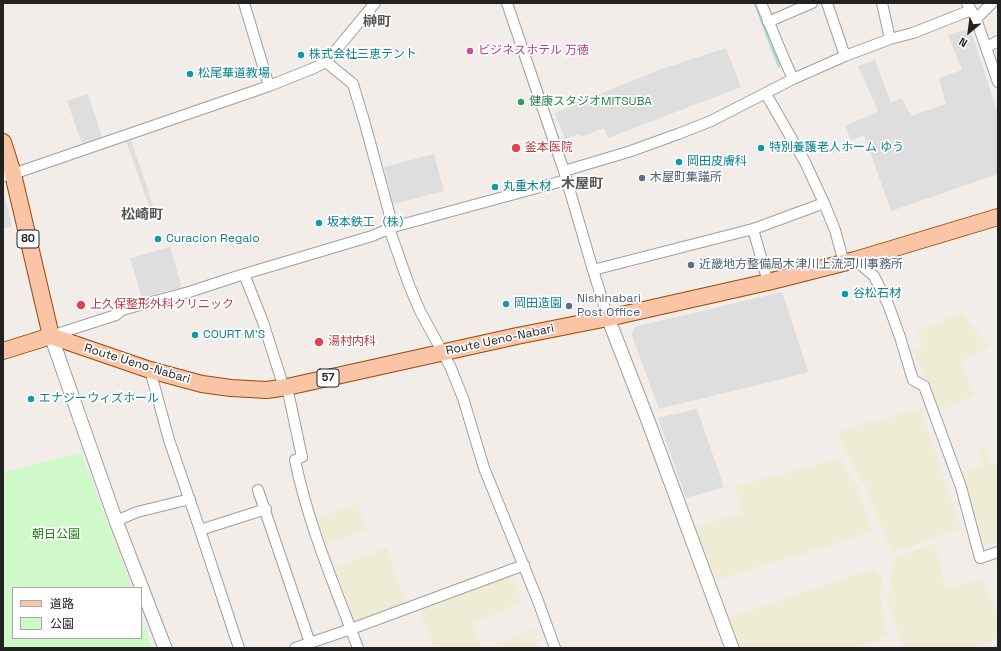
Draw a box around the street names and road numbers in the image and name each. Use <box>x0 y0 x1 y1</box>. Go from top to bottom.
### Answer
road number: 80 <box>17 230 39 248</box>
street label: Route Ueno-Nabari <box>445 322 555 358</box>
street label: Route Ueno-Nabari <box>82 341 192 387</box>
road number: 57 <box>317 369 339 387</box>

